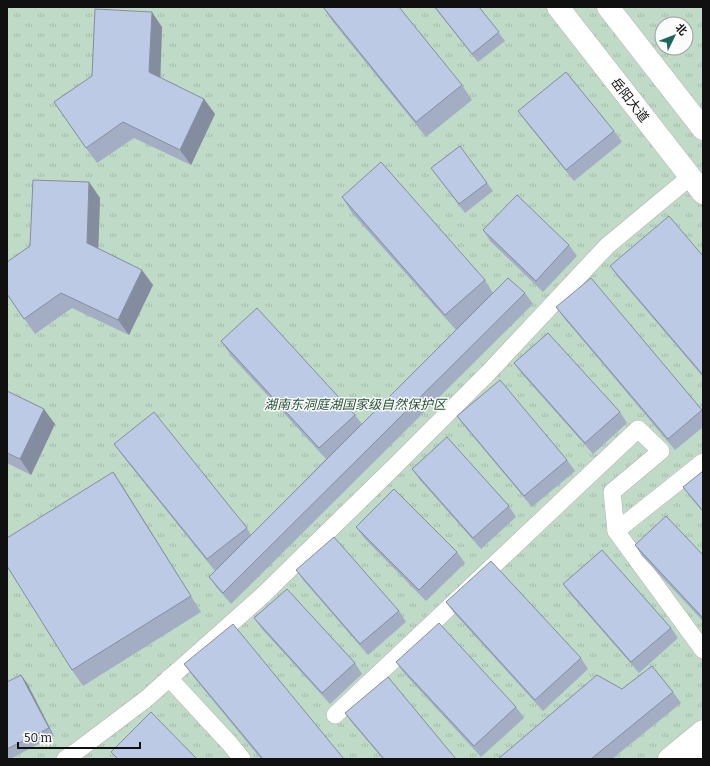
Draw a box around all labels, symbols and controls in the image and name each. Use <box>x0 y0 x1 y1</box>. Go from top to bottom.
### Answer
north arrow <box>654 16 694 56</box>
text: 北 <box>672 21 689 38</box>
street label: 岳阳大道 <box>608 75 652 125</box>
park label: 湖南东洞庭湖国家级自然保护区 <box>264 397 448 412</box>
scale bar <box>18 724 140 750</box>
text: 50 m <box>24 731 53 745</box>

